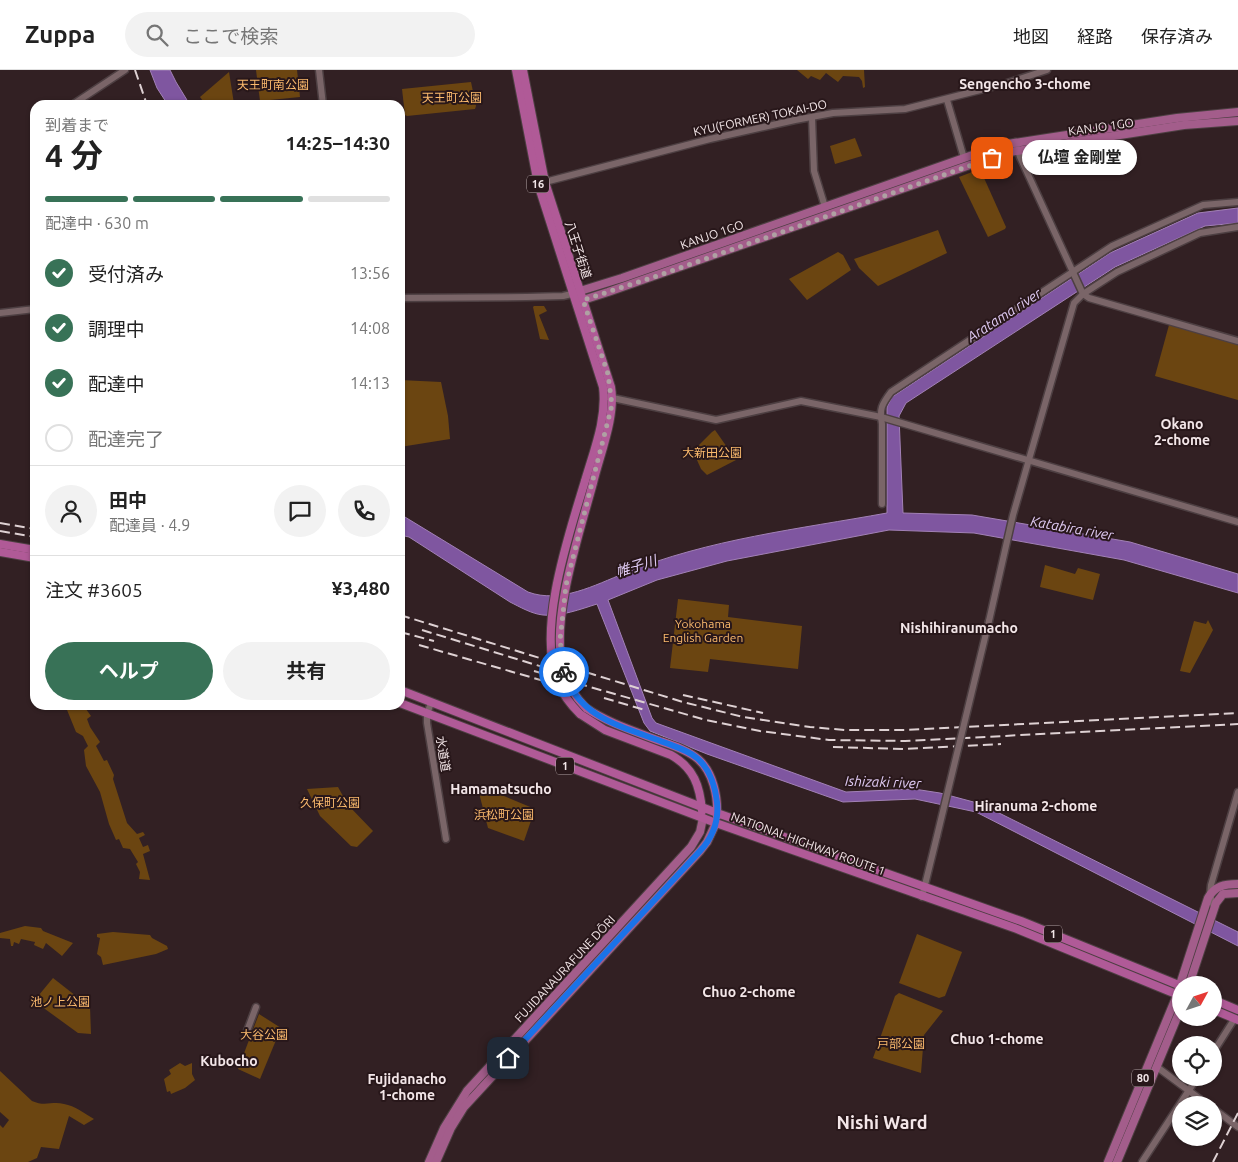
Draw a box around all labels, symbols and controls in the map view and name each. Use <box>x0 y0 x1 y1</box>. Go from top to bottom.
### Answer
search box <box>125 12 475 57</box>
text: Zuppa <box>25 21 95 48</box>
icon: search <box>143 21 171 49</box>
text: ここで検索 <box>183 25 278 47</box>
text: 地図 <box>1013 26 1049 46</box>
text: 経路 <box>1077 26 1113 46</box>
text: 保存済み <box>1141 26 1213 46</box>
district label: Sengencho 3-chome <box>959 76 1091 92</box>
park label: 天王町南公園 <box>237 78 309 91</box>
park label: 天王町公園 <box>422 91 482 104</box>
street label: KYU(FORMER) TOKAI-DO <box>692 97 828 139</box>
street label: KANJO 1GO <box>1067 115 1135 138</box>
text: 到着まで <box>45 116 109 134</box>
text: 14:25–14:30 <box>285 132 390 154</box>
text: 4 分 <box>45 137 103 173</box>
pin <box>971 137 1013 179</box>
callout: 仏壇 金剛堂 <box>1022 140 1137 176</box>
icon: bag <box>978 144 1006 172</box>
text: 仏壇 金剛堂 <box>1038 148 1121 166</box>
road number: 16 <box>527 176 549 192</box>
text: 配達中 · 630 m <box>45 214 149 232</box>
street label: KANJO 1GO <box>678 218 745 251</box>
street label: 八王子街道 <box>563 219 594 280</box>
icon: check <box>45 259 73 287</box>
text: 受付済み <box>88 263 164 285</box>
text: 13:56 <box>350 264 390 282</box>
water label: Aratama river <box>963 285 1045 345</box>
icon: check <box>45 314 73 342</box>
text: 調理中 <box>88 318 145 340</box>
text: 14:08 <box>350 319 390 337</box>
icon: check <box>45 369 73 397</box>
text: 配達中 <box>88 373 145 395</box>
text: 14:13 <box>350 374 390 392</box>
district label: Okano 2-chome <box>1154 416 1210 448</box>
text: 配達完了 <box>88 428 164 450</box>
park label: 大新田公園 <box>682 446 742 459</box>
button: person <box>45 485 97 537</box>
button: chat <box>274 485 326 537</box>
button: phone <box>338 485 390 537</box>
text: 田中 <box>109 489 147 511</box>
water label: Katabira river <box>1029 513 1115 543</box>
text: 配達員 · 4.9 <box>109 516 190 534</box>
water label: 帷子川 <box>614 552 660 580</box>
text: ¥3,480 <box>332 577 390 599</box>
text: 注文 #3605 <box>45 579 143 601</box>
park label: Yokohama English Garden <box>663 617 743 644</box>
district label: Nishihiranumacho <box>900 620 1018 636</box>
button: ヘルプ <box>45 642 213 700</box>
button: 共有 <box>223 642 390 700</box>
courier <box>539 647 589 697</box>
icon: bike <box>550 658 578 686</box>
street label: 水道道 <box>434 735 453 773</box>
road number: 1 <box>556 758 574 774</box>
water label: Ishizaki river <box>845 773 922 791</box>
district label: Hamamatsucho <box>450 781 552 797</box>
park label: 久保町公園 <box>300 796 360 809</box>
district label: Hiranuma 2-chome <box>975 798 1097 814</box>
park label: 浜松町公園 <box>474 808 534 821</box>
street label: NATIONAL HIGHWAY ROUTE 1 <box>729 810 887 878</box>
street label: FUJIDANAURAFUNE DŌRI <box>512 913 617 1025</box>
road number: 1 <box>1044 926 1062 942</box>
north arrow <box>1172 976 1222 1026</box>
map controls <box>1172 976 1222 1146</box>
district label: Chuo 2-chome <box>702 984 796 1000</box>
park label: 池ノ上公園 <box>30 995 90 1008</box>
park label: 大谷公園 <box>240 1028 288 1041</box>
district label: Chuo 1-chome <box>950 1031 1044 1047</box>
button: locate <box>1172 1036 1222 1086</box>
pin <box>487 1037 529 1079</box>
park label: 戸部公園 <box>877 1037 925 1050</box>
icon: home <box>494 1044 522 1072</box>
district label: Kubocho <box>200 1053 258 1069</box>
road number: 80 <box>1132 1070 1154 1086</box>
district label: Fujidanacho 1-chome <box>367 1071 447 1103</box>
button: layers <box>1172 1096 1222 1146</box>
district label: Nishi Ward <box>836 1112 928 1132</box>

